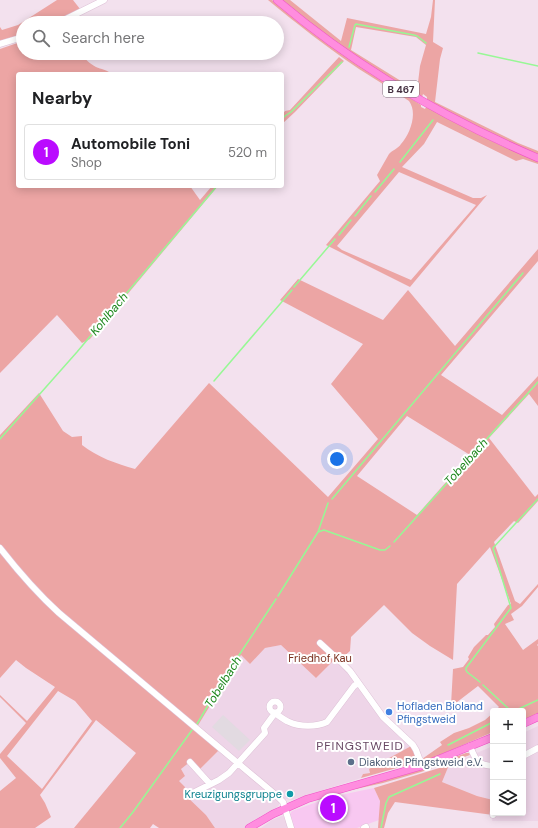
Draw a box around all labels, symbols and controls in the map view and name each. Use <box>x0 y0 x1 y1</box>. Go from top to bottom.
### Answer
search box <box>16 16 284 60</box>
icon: search <box>30 27 52 49</box>
text: Search here <box>62 28 145 48</box>
road number: B 467 <box>383 81 419 97</box>
text: Nearby <box>32 87 92 109</box>
text: Automobile Toni <box>71 134 190 154</box>
text: 1 <box>44 144 48 161</box>
text: 520 m <box>228 144 267 161</box>
text: Shop <box>71 154 102 171</box>
water label: Kohlbach <box>86 289 132 339</box>
water label: Tobelbach <box>441 435 491 489</box>
your location <box>327 449 347 469</box>
park label: Friedhof Kau <box>288 651 352 665</box>
water label: Tobelbach <box>201 653 245 711</box>
place label: Hofladen Bioland Pfingstweid <box>397 699 483 726</box>
marker: Hofladen Bioland Pfingstweid <box>384 707 394 717</box>
map controls <box>490 708 526 816</box>
button: + <box>490 708 526 744</box>
district label: PFINGSTWEID <box>316 738 404 754</box>
button: − <box>490 744 526 780</box>
place label: Diakonie Pfingstweid e.V. <box>359 755 483 769</box>
marker: Diakonie Pfingstweid e.V. <box>346 757 356 767</box>
button: layers <box>490 780 526 816</box>
place label: Kreuzigungsgruppe <box>185 787 282 801</box>
marker: Kreuzigungsgruppe <box>285 789 295 799</box>
pin: 1 <box>320 793 346 823</box>

